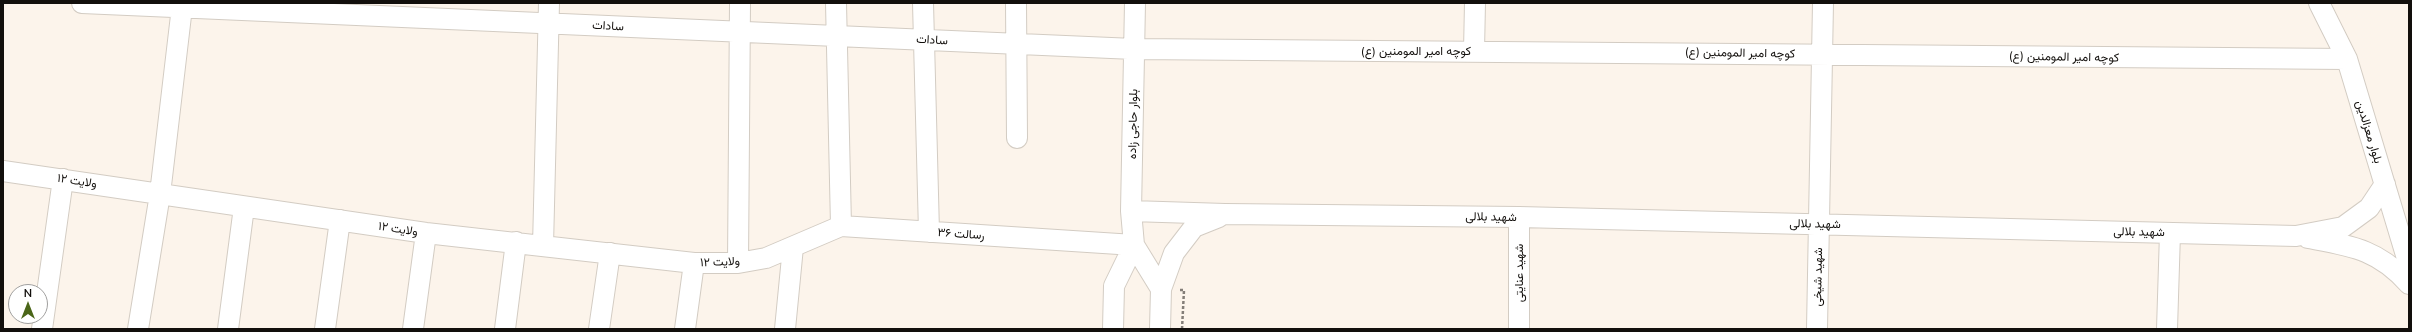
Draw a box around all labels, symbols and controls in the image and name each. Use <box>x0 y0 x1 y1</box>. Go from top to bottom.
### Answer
street label: سادات <box>592 18 624 34</box>
street label: سادات <box>916 32 948 48</box>
street label: کوچه امیر المومنین (ع) <box>1361 44 1471 58</box>
street label: کوچه امیر المومنین (ع) <box>1685 45 1795 61</box>
street label: کوچه امیر المومنین (ع) <box>2009 49 2119 65</box>
street label: بلوار حاجی زاده <box>1125 89 1141 159</box>
street label: بلوار معزالدین <box>2353 99 2385 165</box>
street label: ولایت ۱۲ <box>56 171 98 191</box>
street label: شهید بلالی <box>1465 209 1517 225</box>
street label: شهید بلالی <box>1789 216 1841 232</box>
street label: ولایت ۱۲ <box>377 219 419 239</box>
street label: شهید بلالی <box>2113 224 2165 240</box>
street label: رسالت ۳۶ <box>937 225 985 243</box>
street label: شهید عنایتی <box>1512 244 1526 302</box>
street label: شهید شیخی <box>1810 247 1826 307</box>
street label: ولایت ۱۲ <box>700 254 740 270</box>
north arrow <box>8 284 48 324</box>
text: N <box>24 286 32 300</box>

